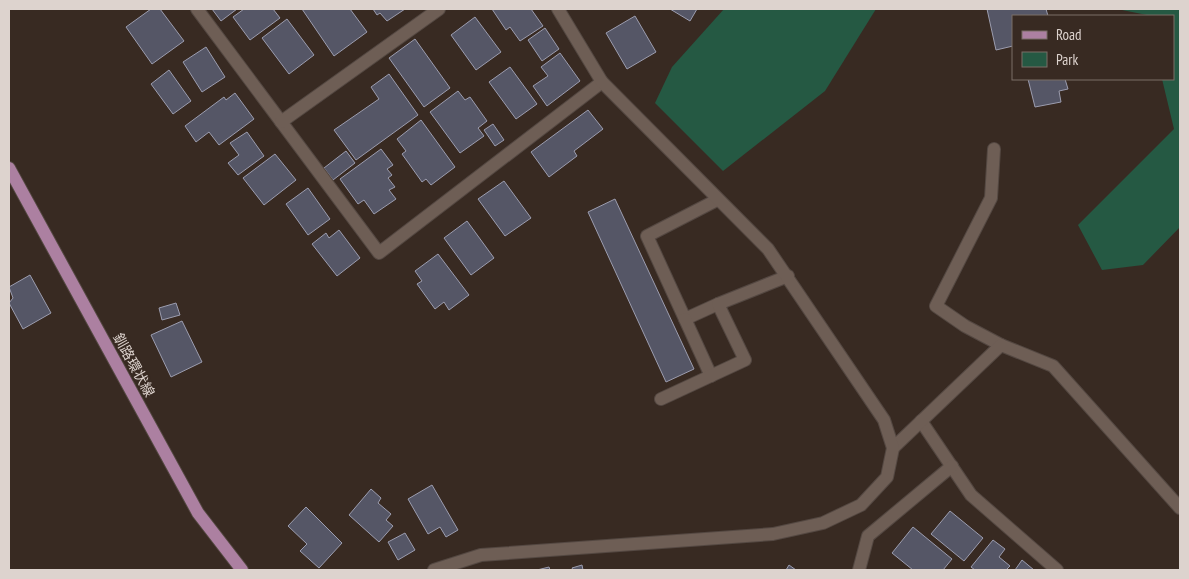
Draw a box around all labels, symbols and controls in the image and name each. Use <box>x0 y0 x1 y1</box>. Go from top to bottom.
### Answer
legend <box>1012 15 1174 80</box>
text: Road <box>1056 25 1082 44</box>
text: Park <box>1056 50 1078 69</box>
street label: 釧路環状線 <box>109 330 159 400</box>

